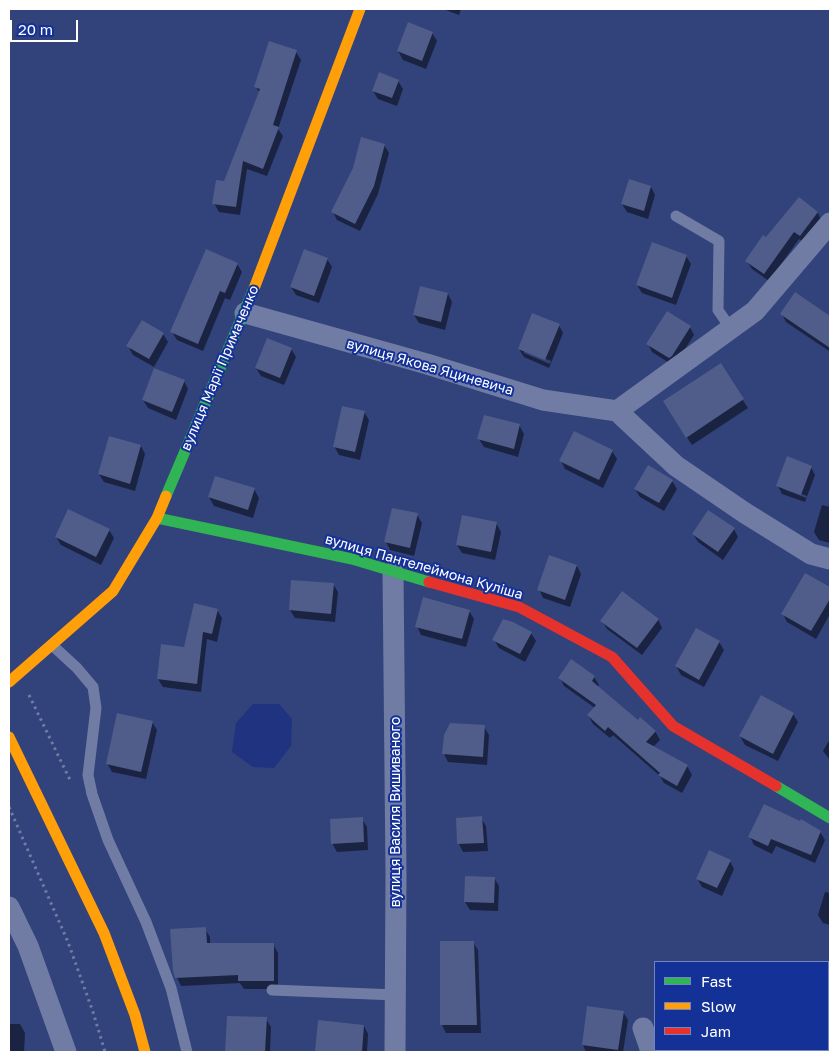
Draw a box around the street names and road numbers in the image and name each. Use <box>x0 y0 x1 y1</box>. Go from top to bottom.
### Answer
street label: вулиця Марії Примаченко <box>177 283 263 453</box>
street label: вулиця Якова Яциневича <box>345 335 515 399</box>
street label: вулиця Пантелеймона Куліша <box>323 531 525 603</box>
street label: вулиця Василя Вишиваного <box>388 717 404 907</box>

